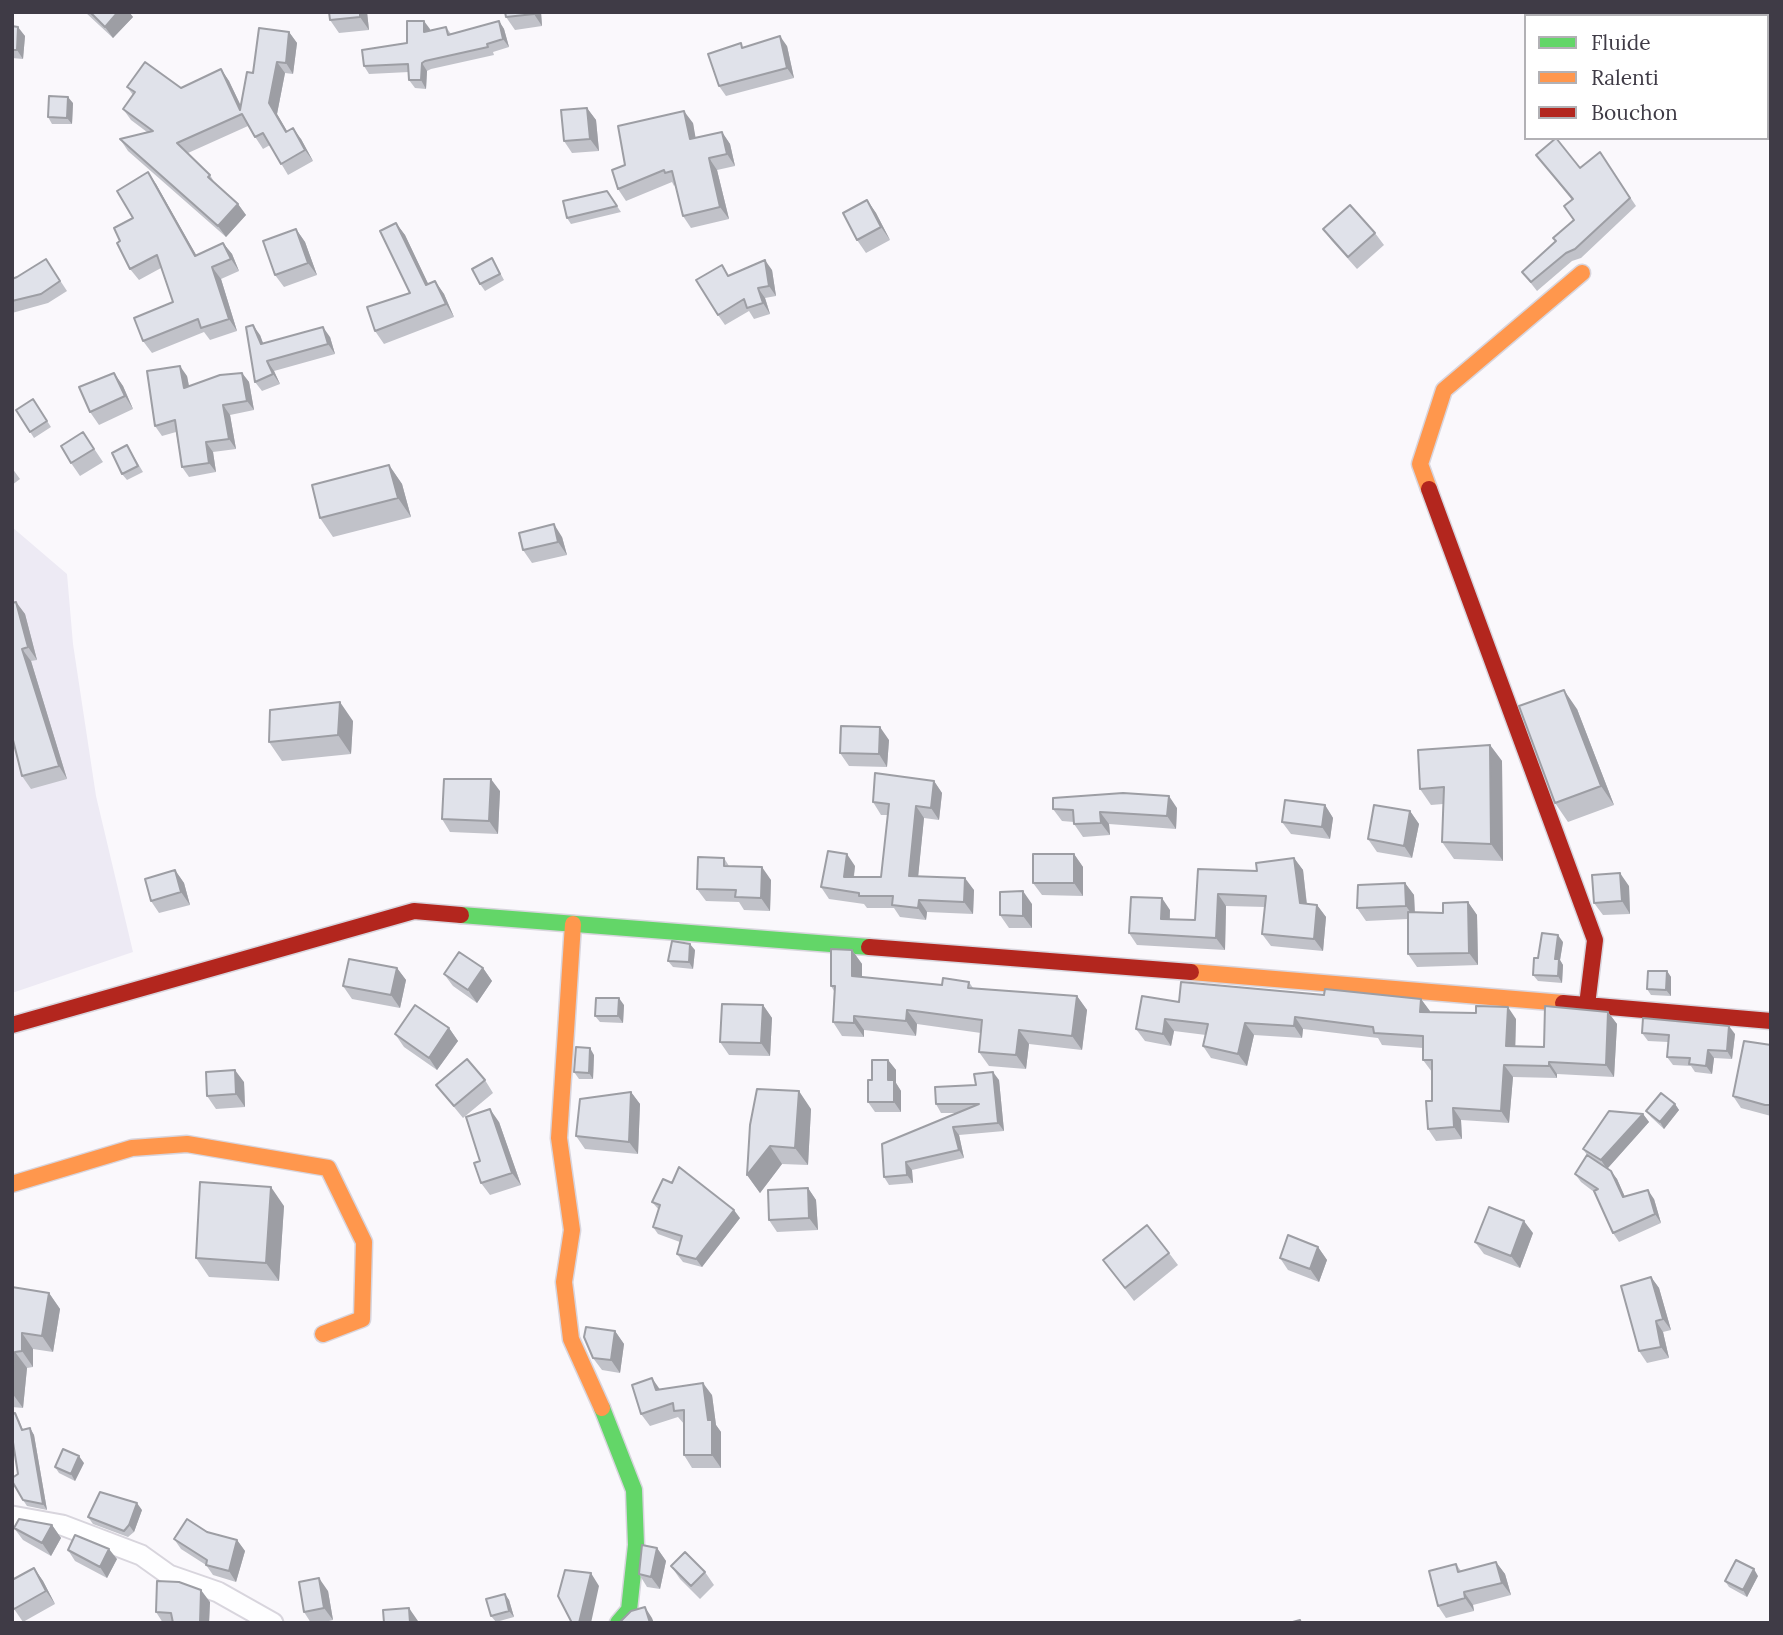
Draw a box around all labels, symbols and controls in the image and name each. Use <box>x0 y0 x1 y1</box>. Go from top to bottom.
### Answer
legend <box>1524 14 1769 140</box>
text: Fluide <box>1591 29 1651 56</box>
text: Ralenti <box>1591 64 1659 91</box>
text: Bouchon <box>1591 99 1678 126</box>

